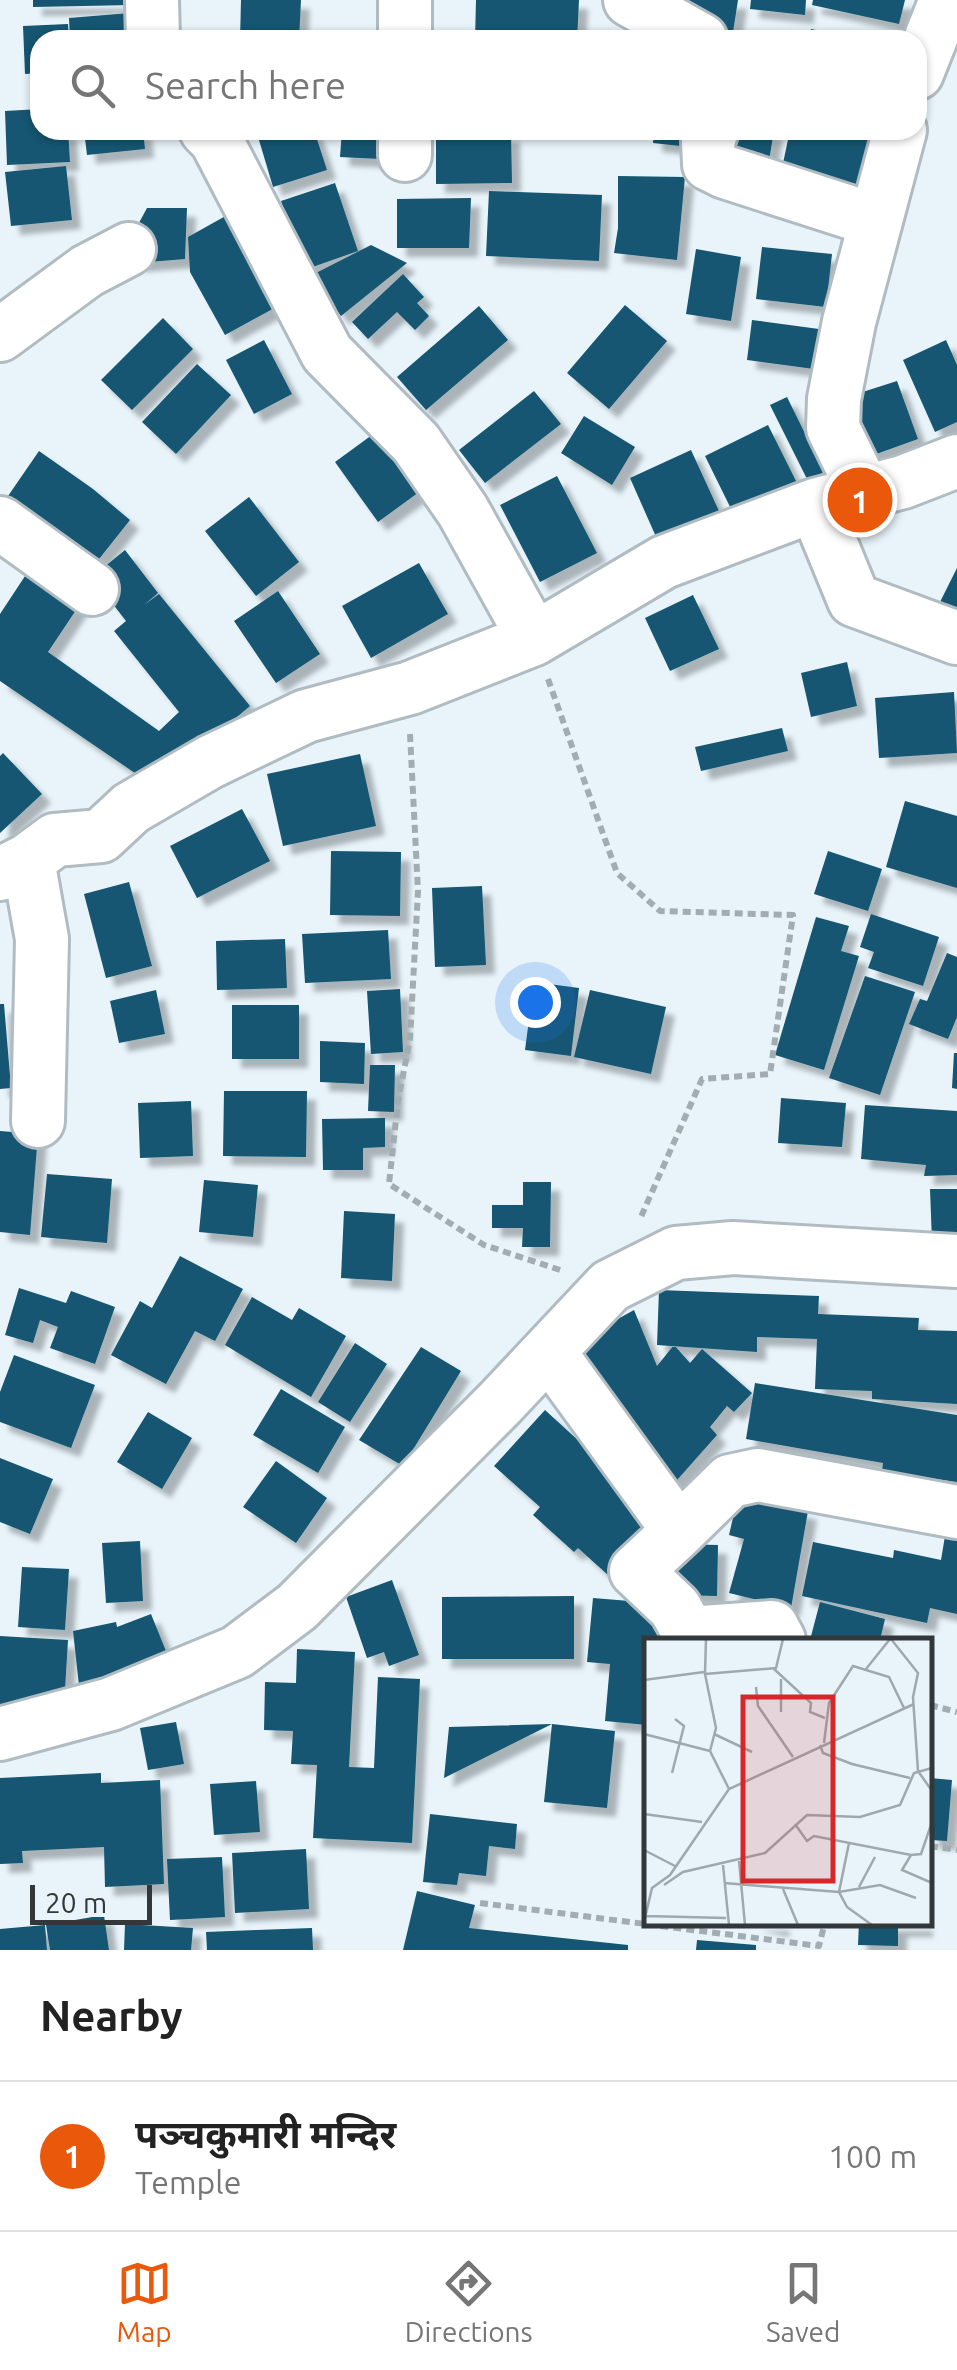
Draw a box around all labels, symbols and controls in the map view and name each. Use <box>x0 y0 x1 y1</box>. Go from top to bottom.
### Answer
search box <box>30 30 927 140</box>
icon: search <box>65 58 120 113</box>
text: Search here <box>145 64 346 106</box>
pin: 1 <box>828 462 892 538</box>
your location <box>510 977 561 1028</box>
inset map <box>644 1638 932 1925</box>
scale bar <box>30 1880 152 1924</box>
text: 20 m <box>45 1887 107 1918</box>
text: Nearby <box>40 1992 183 2039</box>
text: पञ्चकुमारी मन्दिर <box>135 2113 396 2155</box>
text: 1 <box>63 2138 82 2174</box>
text: 100 m <box>828 2138 917 2174</box>
text: Temple <box>135 2164 241 2200</box>
tab: Map <box>117 2256 172 2347</box>
tab: Directions <box>405 2256 533 2347</box>
tab: Saved <box>766 2256 840 2347</box>

